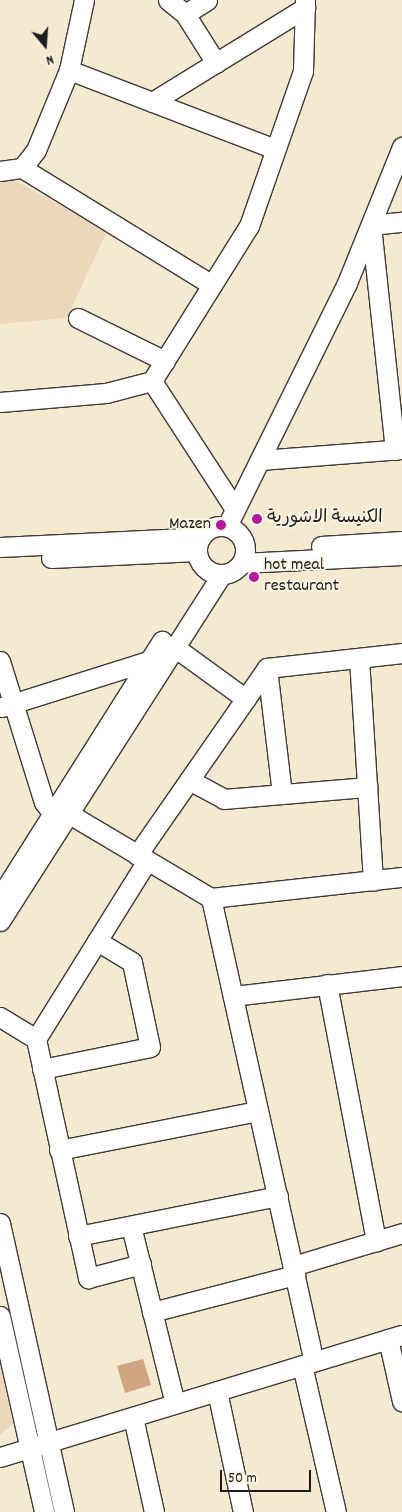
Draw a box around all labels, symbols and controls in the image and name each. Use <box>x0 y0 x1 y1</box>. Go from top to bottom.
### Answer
north arrow <box>20 20 70 70</box>
text: N <box>43 49 56 70</box>
place label: الكنيسة الاشورية <box>267 508 383 530</box>
marker: الكنيسة الاشورية <box>251 513 263 525</box>
place label: Mazen <box>169 514 211 536</box>
marker: Mazen <box>215 519 227 531</box>
place label: hot meal restaurant <box>264 556 339 598</box>
marker: hot meal restaurant <box>248 571 260 583</box>
scale bar <box>222 1460 313 1492</box>
text: 50 m <box>228 1468 257 1490</box>

